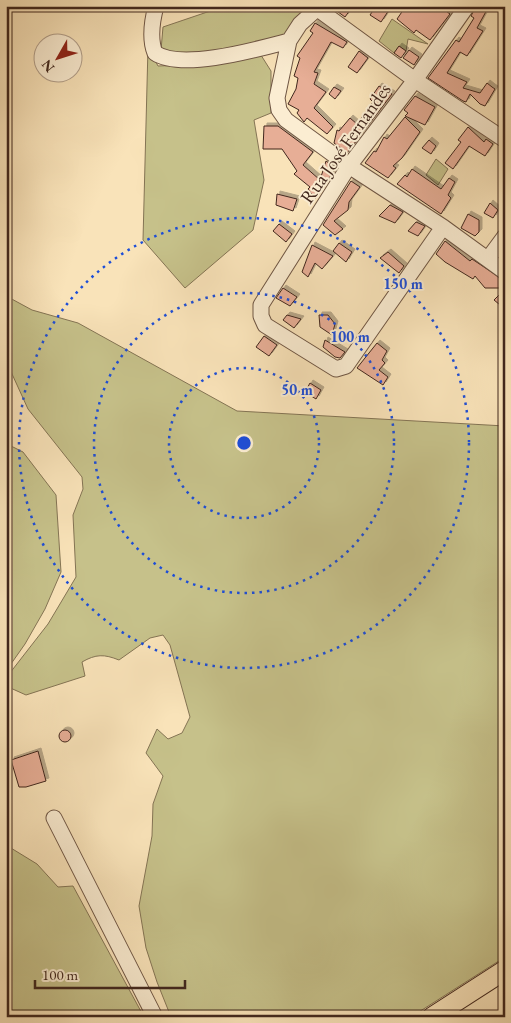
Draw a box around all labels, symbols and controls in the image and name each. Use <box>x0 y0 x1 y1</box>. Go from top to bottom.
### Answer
north arrow <box>32 32 82 82</box>
text: N <box>37 56 58 76</box>
street label: Rua José Fernandes <box>294 78 396 209</box>
text: 150 m <box>383 274 423 293</box>
text: 100 m <box>330 327 370 346</box>
text: 50 m <box>281 380 313 399</box>
centre of rings <box>235 434 253 452</box>
scale bar <box>35 958 185 990</box>
text: 100 m <box>42 965 79 984</box>

